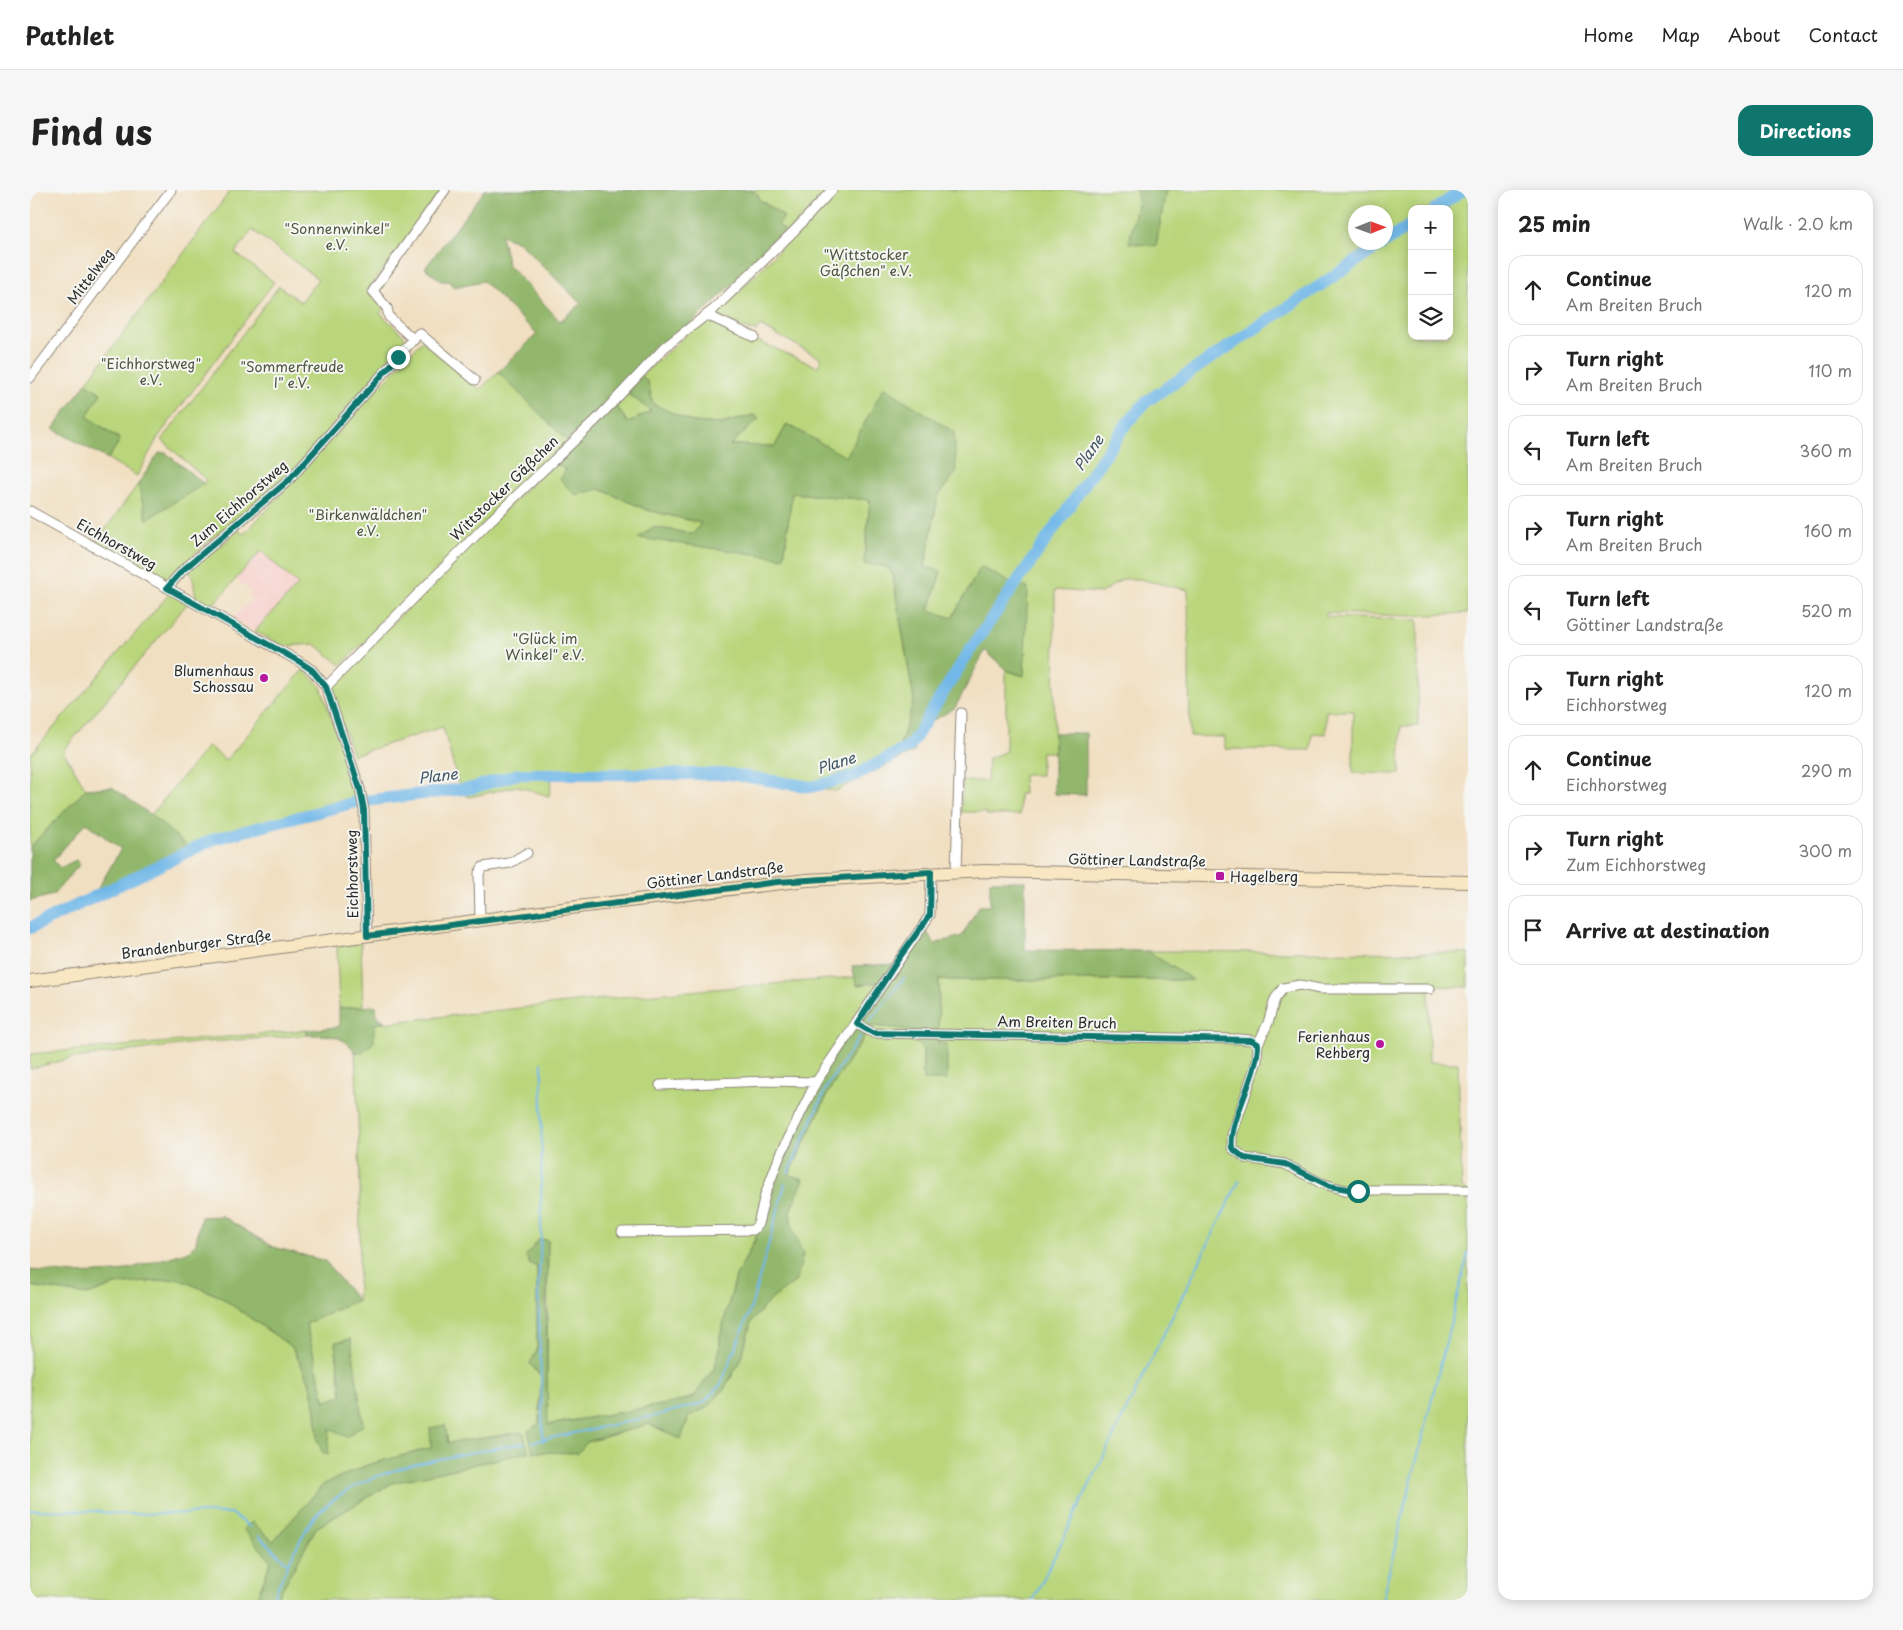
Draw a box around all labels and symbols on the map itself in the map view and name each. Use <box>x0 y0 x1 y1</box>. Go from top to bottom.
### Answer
north arrow <box>1348 205 1393 250</box>
park label: "Sonnenwinkel" e.V. <box>284 218 390 255</box>
street label: Mittelweg <box>62 243 118 309</box>
park label: "Wittstocker Gäßchen" e.V. <box>820 244 912 281</box>
route end <box>387 346 410 369</box>
park label: "Eichhorstweg" e.V. <box>101 353 201 390</box>
park label: "Sommerfreude I" e.V. <box>240 356 344 393</box>
water label: Plane <box>1067 429 1109 475</box>
street label: Wittstocker Gäßchen <box>445 431 563 545</box>
street label: Zum Eichhorstweg <box>186 455 292 551</box>
park label: "Birkenwäldchen" e.V. <box>309 504 427 541</box>
street label: Eichhorstweg <box>73 513 161 575</box>
park label: "Glück im Winkel" e.V. <box>505 628 585 665</box>
place label: Blumenhaus Schossau <box>174 660 254 697</box>
marker: Blumenhaus Schossau <box>258 672 270 684</box>
water label: Plane <box>814 745 859 779</box>
water label: Plane <box>417 761 460 789</box>
street label: Eichhorstweg <box>341 829 363 919</box>
street label: Göttiner Landstraße <box>1068 848 1206 872</box>
street label: Göttiner Landstraße <box>645 856 785 894</box>
place label: Hagelberg <box>1230 866 1298 887</box>
marker: Hagelberg <box>1214 870 1226 882</box>
street label: Brandenburger Straße <box>120 924 272 964</box>
street label: Am Breiten Bruch <box>997 1010 1117 1034</box>
place label: Ferienhaus Rehberg <box>1297 1026 1370 1063</box>
marker: Ferienhaus Rehberg <box>1374 1038 1386 1050</box>
route start <box>1347 1180 1370 1203</box>

